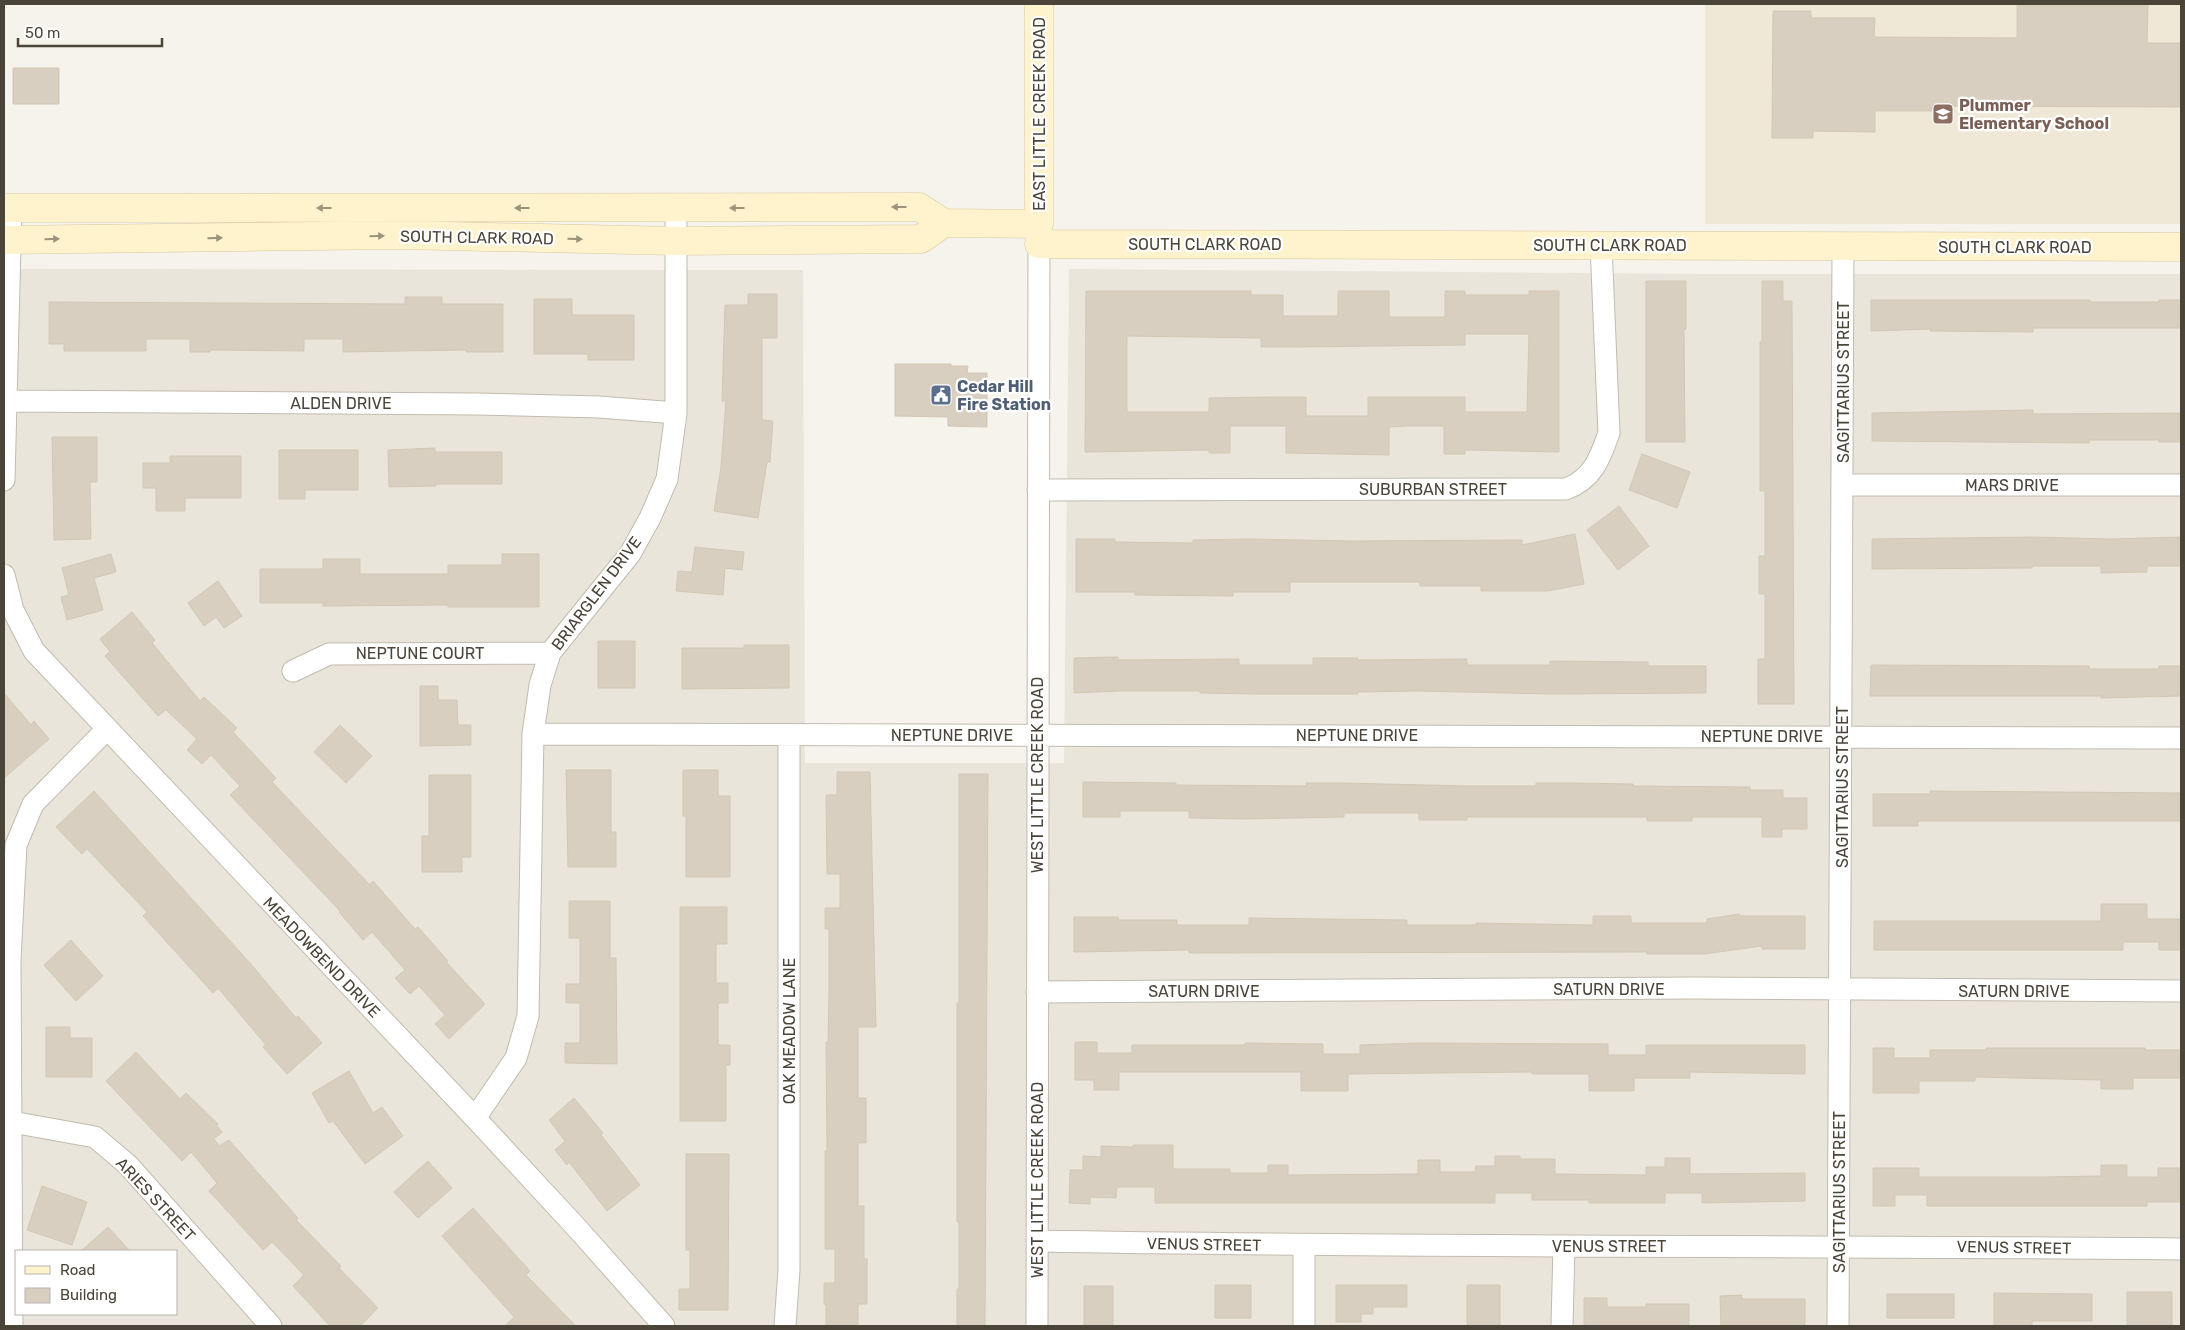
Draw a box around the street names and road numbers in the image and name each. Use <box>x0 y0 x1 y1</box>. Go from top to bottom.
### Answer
street label: EAST LITTLE CREEK ROAD <box>1030 17 1049 211</box>
street label: SOUTH CLARK ROAD <box>400 227 554 248</box>
street label: SOUTH CLARK ROAD <box>1128 235 1282 254</box>
street label: SOUTH CLARK ROAD <box>1533 236 1687 255</box>
street label: SOUTH CLARK ROAD <box>1938 238 2092 257</box>
street label: SAGITTARIUS STREET <box>1834 301 1853 463</box>
street label: ALDEN DRIVE <box>290 394 392 413</box>
street label: MARS DRIVE <box>1965 476 2059 495</box>
street label: SUBURBAN STREET <box>1359 480 1507 499</box>
street label: BRIARGLEN DRIVE <box>547 533 645 654</box>
street label: NEPTUNE COURT <box>356 644 484 663</box>
street label: WEST LITTLE CREEK ROAD <box>1028 677 1047 873</box>
street label: SAGITTARIUS STREET <box>1833 706 1852 868</box>
street label: NEPTUNE DRIVE <box>891 726 1013 745</box>
street label: NEPTUNE DRIVE <box>1296 726 1418 745</box>
street label: NEPTUNE DRIVE <box>1701 727 1823 746</box>
street label: MEADOWBEND DRIVE <box>259 893 384 1022</box>
street label: OAK MEADOW LANE <box>780 958 799 1104</box>
street label: SATURN DRIVE <box>1553 980 1665 999</box>
street label: SATURN DRIVE <box>1148 982 1260 1001</box>
street label: SATURN DRIVE <box>1958 982 2070 1001</box>
street label: WEST LITTLE CREEK ROAD <box>1028 1082 1047 1278</box>
street label: SAGITTARIUS STREET <box>1830 1111 1849 1273</box>
street label: ARIES STREET <box>112 1154 199 1245</box>
street label: VENUS STREET <box>1147 1234 1261 1255</box>
street label: VENUS STREET <box>1552 1237 1666 1256</box>
street label: VENUS STREET <box>1957 1237 2071 1258</box>

